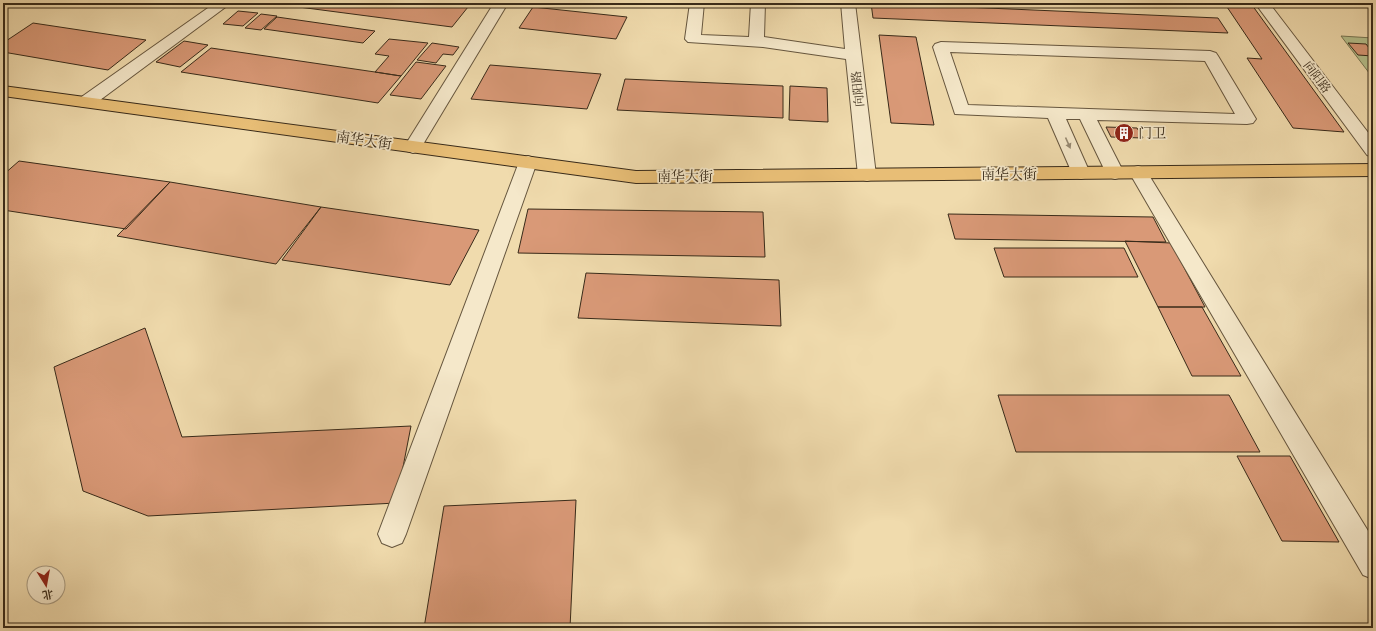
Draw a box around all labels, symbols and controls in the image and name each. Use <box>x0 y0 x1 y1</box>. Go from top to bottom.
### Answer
street label: 向阳路 <box>1300 57 1335 96</box>
street label: 向阳路 <box>847 70 868 108</box>
building icon: 门卫 <box>1113 122 1135 144</box>
place label: 门卫 <box>1138 123 1166 143</box>
street label: 南华大街 <box>335 126 393 154</box>
one-way arrow <box>1065 138 1071 149</box>
street label: 南华大街 <box>981 164 1037 184</box>
street label: 南华大街 <box>657 166 713 186</box>
north arrow <box>26 565 66 605</box>
text: 北 <box>41 586 55 604</box>

